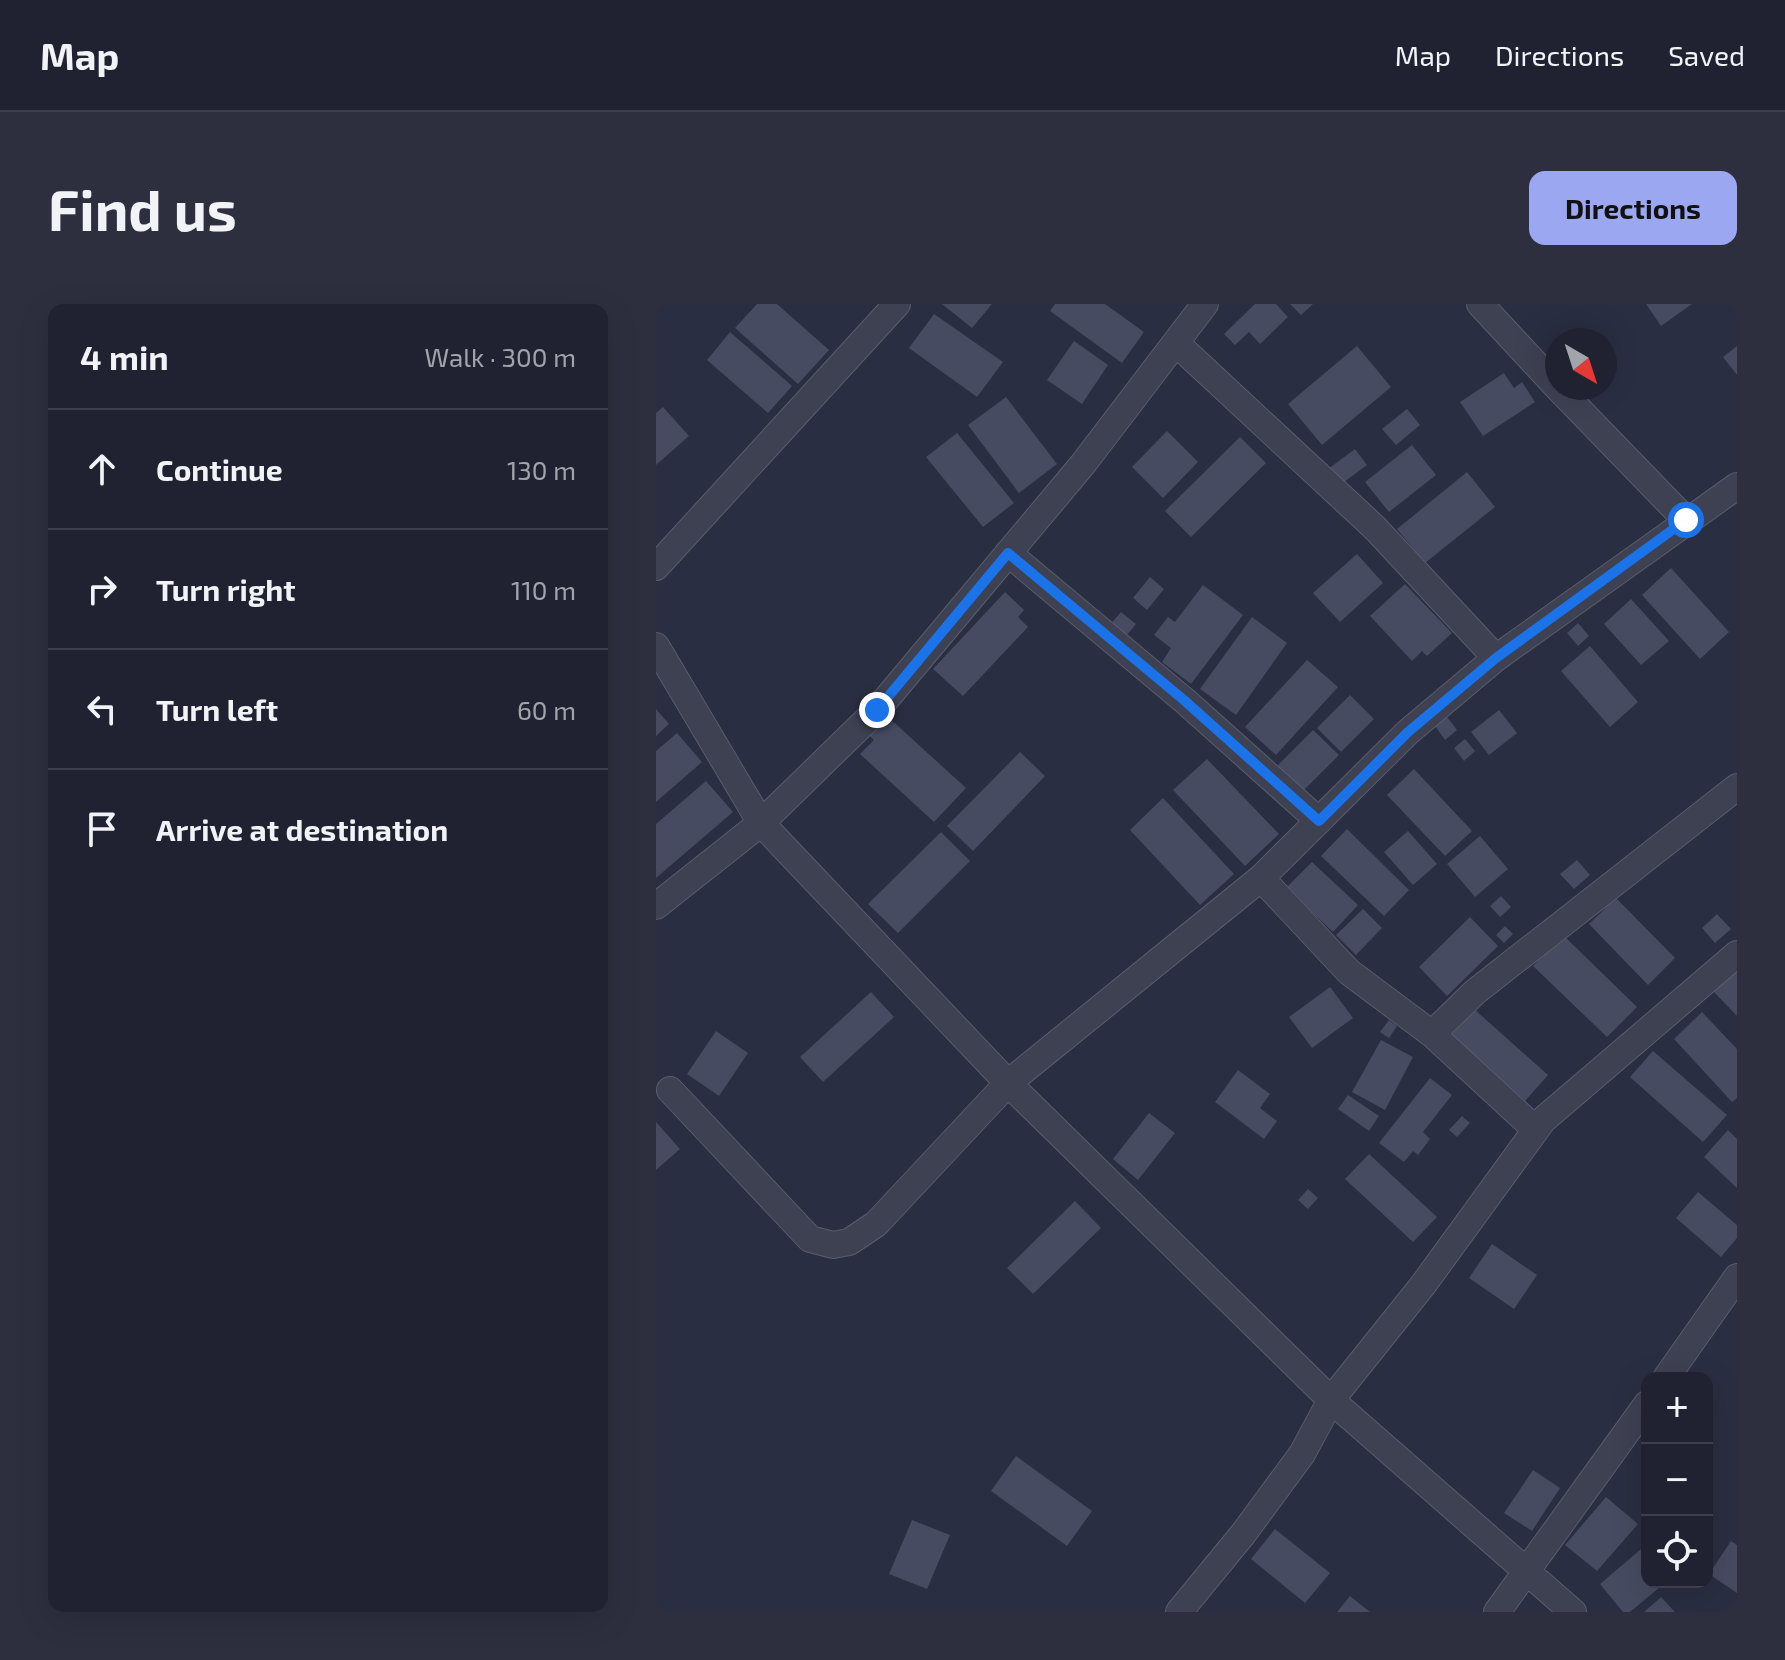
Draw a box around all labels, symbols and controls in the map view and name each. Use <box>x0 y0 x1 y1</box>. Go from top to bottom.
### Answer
text: Map <box>40 32 119 78</box>
text: Map <box>1395 38 1451 72</box>
text: Directions <box>1495 38 1624 72</box>
text: Saved <box>1668 38 1745 72</box>
button: Directions <box>1529 171 1737 245</box>
text: Find us <box>48 175 237 242</box>
north arrow <box>1545 328 1617 400</box>
text: 4 min <box>80 336 169 377</box>
text: Walk · 300 m <box>425 341 576 372</box>
icon: ahead <box>80 447 124 491</box>
text: Continue <box>156 451 283 487</box>
text: 130 m <box>507 454 576 485</box>
route start <box>1668 502 1704 538</box>
icon: right <box>80 567 124 611</box>
text: Turn right <box>156 571 296 607</box>
text: 110 m <box>511 574 576 605</box>
icon: left <box>80 687 124 731</box>
text: Turn left <box>156 691 278 727</box>
route end <box>859 692 895 728</box>
text: 60 m <box>517 694 576 725</box>
icon: arrive <box>80 807 124 851</box>
text: Arrive at destination <box>156 811 448 847</box>
map controls <box>1641 1372 1713 1588</box>
button: + <box>1641 1372 1713 1444</box>
button: − <box>1641 1444 1713 1516</box>
button: locate <box>1641 1516 1713 1588</box>

